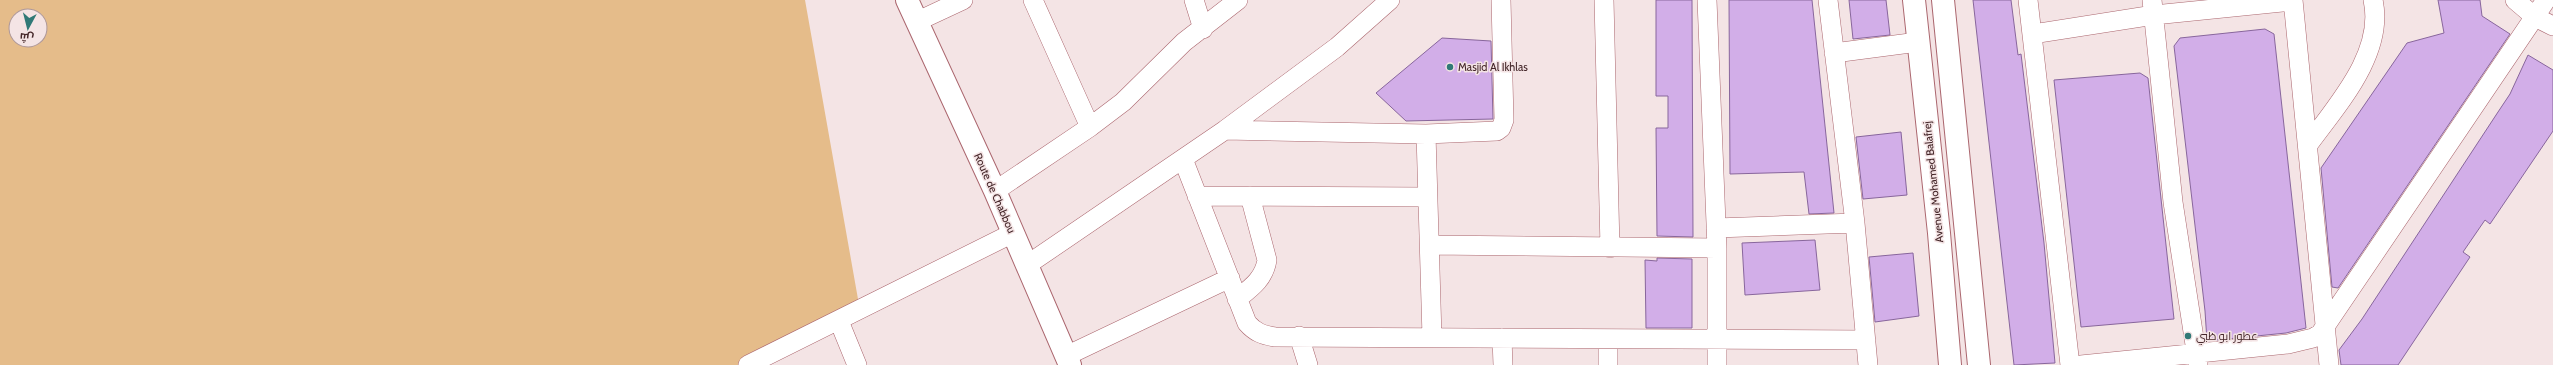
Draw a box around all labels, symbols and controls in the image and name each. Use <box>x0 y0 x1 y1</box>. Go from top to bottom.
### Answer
north arrow <box>8 8 48 48</box>
text: ش <box>19 30 35 46</box>
place label: Masjid Al Ikhlas <box>1458 60 1528 74</box>
marker: Masjid Al Ikhlas <box>1445 62 1455 72</box>
street label: Avenue Mohamed Balafrej <box>1920 121 1946 243</box>
street label: Route de Chabbou <box>971 151 1019 235</box>
place label: عطور ابو ظبي <box>2196 329 2258 345</box>
marker: عطور ابو ظبي <box>2183 331 2193 341</box>

